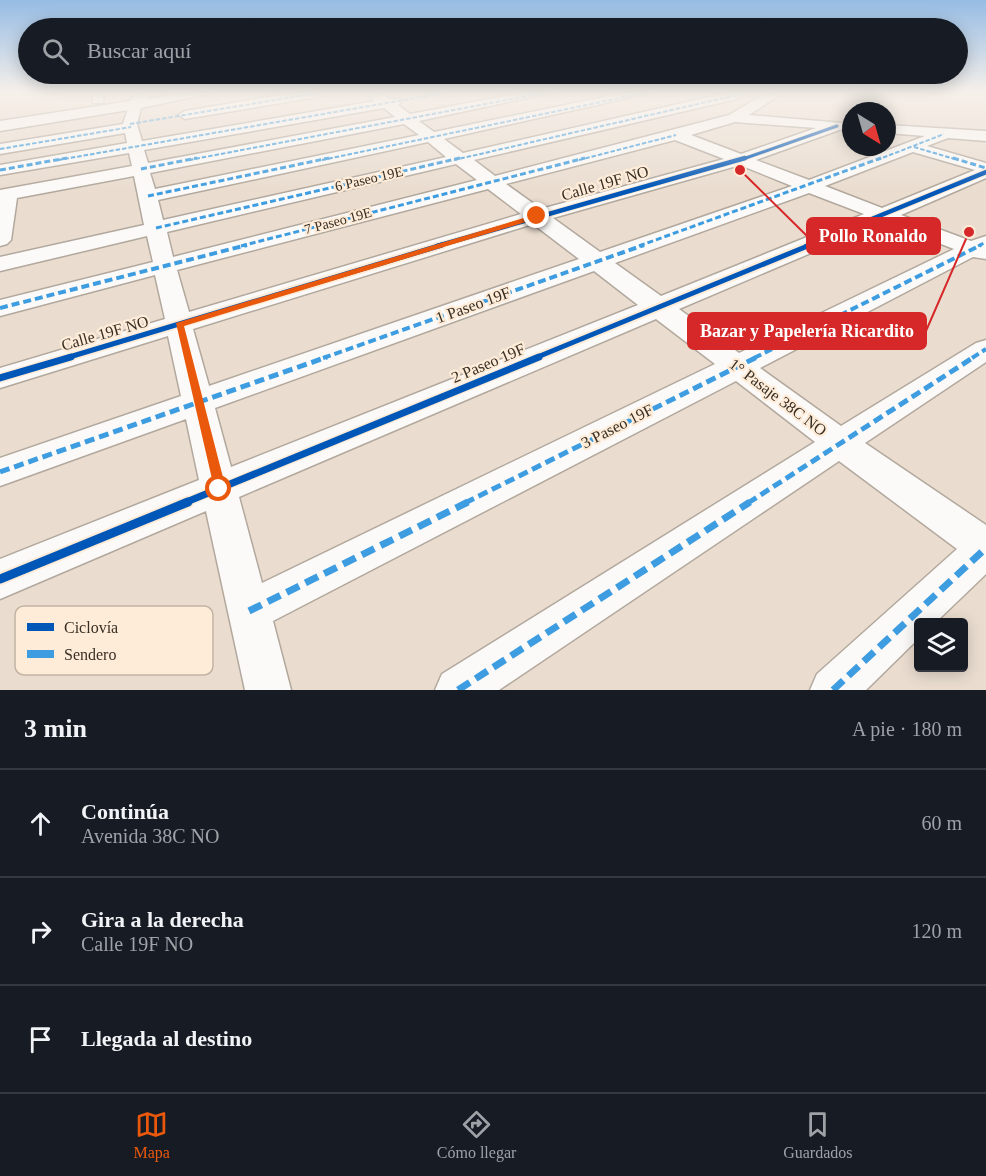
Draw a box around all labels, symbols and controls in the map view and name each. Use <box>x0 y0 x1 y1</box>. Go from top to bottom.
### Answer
search box <box>18 18 968 84</box>
icon: search <box>39 35 72 68</box>
text: Buscar aquí <box>87 38 191 63</box>
north arrow <box>842 102 896 156</box>
street label: Calle 19F NO <box>560 162 650 204</box>
street label: 6 Paseo 19E <box>334 164 404 194</box>
route end <box>523 202 549 228</box>
street label: 7 Paseo 19E <box>303 205 373 237</box>
callout: Pollo Ronaldo <box>807 218 940 254</box>
text: Pollo Ronaldo <box>819 226 927 246</box>
street label: 1 Paseo 19F <box>433 284 513 326</box>
street label: Calle 19F NO <box>60 312 150 354</box>
callout: Bazar y Papelería Ricardito <box>688 313 926 349</box>
text: Bazar y Papelería Ricardito <box>700 321 914 341</box>
street label: 2 Paseo 19F <box>449 340 527 386</box>
street label: 1° Pasaje 38C NO <box>726 355 830 440</box>
street label: 3 Paseo 19F <box>578 401 656 451</box>
route start <box>205 475 231 501</box>
legend <box>15 606 213 675</box>
map controls <box>914 618 968 672</box>
button: layers <box>914 618 968 672</box>
text: Ciclovía <box>64 619 118 636</box>
text: Sendero <box>64 646 116 663</box>
text: 3 min <box>24 714 87 743</box>
text: A pie · 180 m <box>852 718 962 740</box>
text: Continúa <box>81 799 169 824</box>
icon: ahead <box>24 807 57 840</box>
text: 60 m <box>921 812 962 834</box>
text: Avenida 38C NO <box>81 825 220 847</box>
text: Gira a la derecha <box>81 907 244 932</box>
icon: right <box>24 915 57 948</box>
text: 120 m <box>911 920 962 942</box>
text: Calle 19F NO <box>81 933 193 955</box>
icon: arrive <box>24 1023 57 1056</box>
text: Llegada al destino <box>81 1026 252 1051</box>
tab: Mapa <box>133 1108 170 1162</box>
tab: Cómo llegar <box>437 1108 516 1162</box>
tab: Guardados <box>783 1108 853 1162</box>

